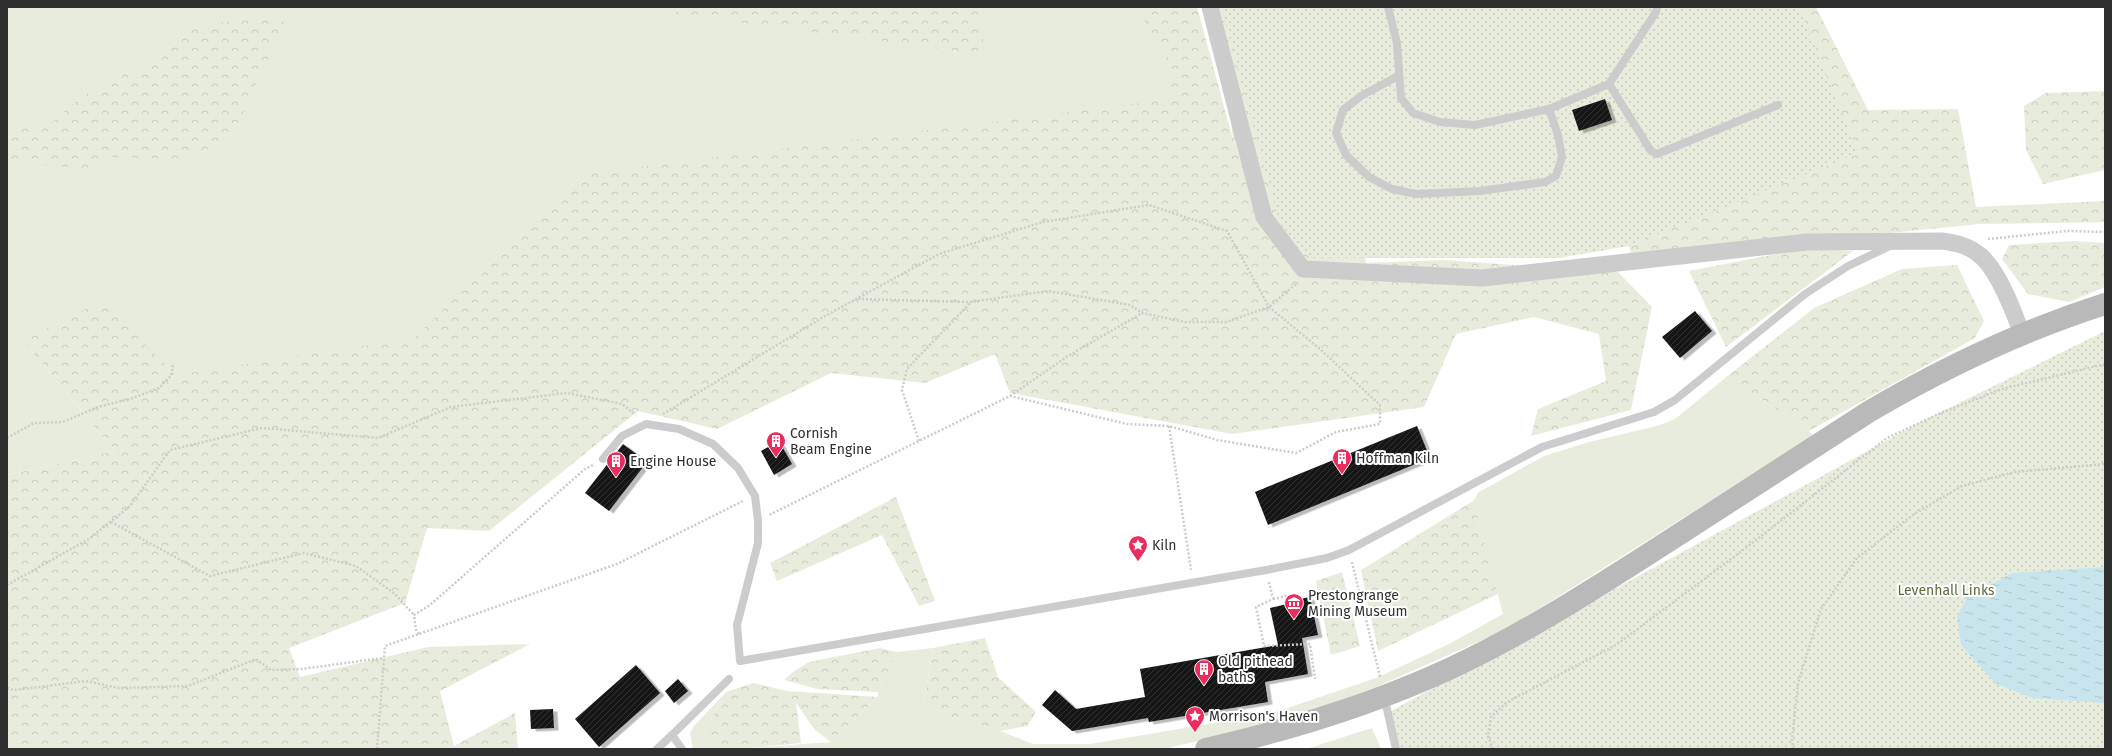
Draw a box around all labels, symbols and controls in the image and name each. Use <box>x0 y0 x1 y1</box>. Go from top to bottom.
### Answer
place label: Cornish Beam Engine <box>790 425 872 458</box>
building icon: Cornish Beam Engine <box>765 430 787 458</box>
building icon: Hoffman Kiln <box>1331 447 1353 475</box>
building icon: Engine House <box>605 450 627 478</box>
place label: Hoffman Kiln <box>1356 450 1439 467</box>
place label: Engine House <box>630 453 716 470</box>
place icon: Kiln <box>1127 534 1149 562</box>
place label: Kiln <box>1152 537 1177 554</box>
park label: Levenhall Links <box>1897 582 1995 599</box>
place label: Prestongrange Mining Museum <box>1308 587 1408 620</box>
museum icon: Prestongrange Mining Museum <box>1283 592 1305 620</box>
place label: Old pithead baths <box>1218 653 1293 686</box>
building icon: Old pithead baths <box>1193 658 1215 686</box>
place icon: Morrison's Haven <box>1184 705 1206 733</box>
place label: Morrison's Haven <box>1209 708 1318 725</box>

